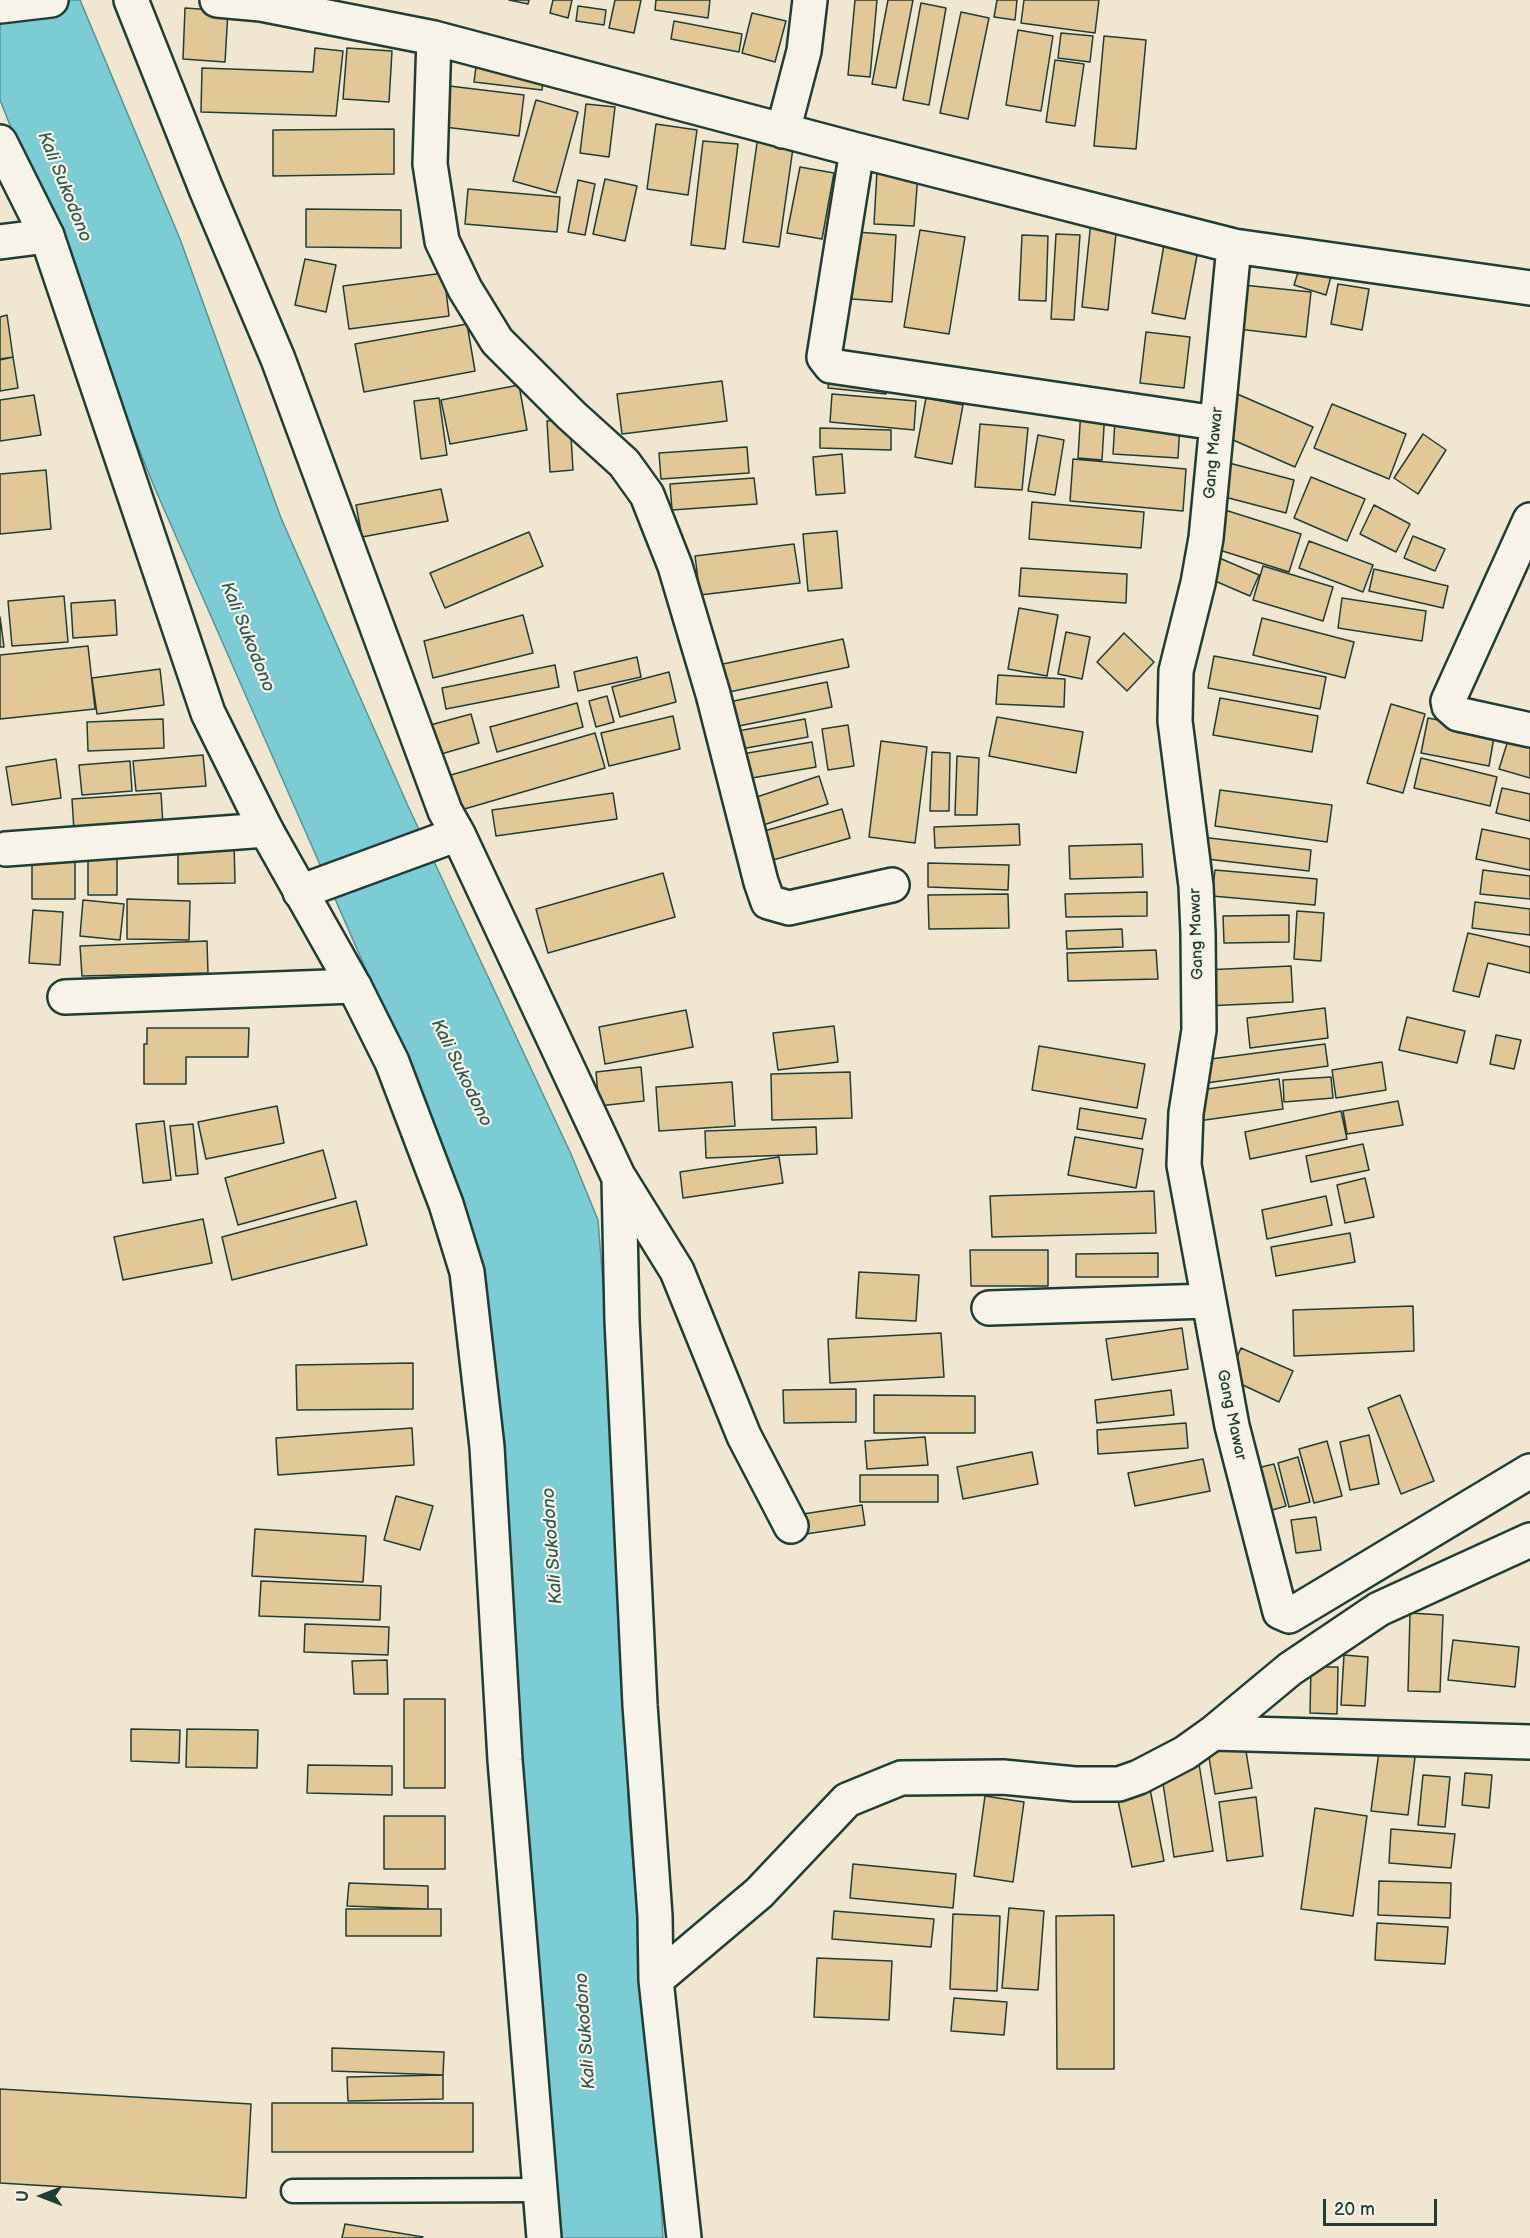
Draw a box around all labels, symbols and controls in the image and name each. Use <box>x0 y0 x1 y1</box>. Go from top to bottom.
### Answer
water label: Kali Sukodono <box>32 129 96 245</box>
street label: Gang Mawar <box>1200 406 1228 500</box>
water label: Kali Sukodono <box>215 579 279 695</box>
street label: Gang Mawar <box>1186 888 1208 980</box>
water label: Kali Sukodono <box>426 1016 496 1130</box>
street label: Gang Mawar <box>1212 1368 1250 1462</box>
water label: Kali Sukodono <box>538 1487 568 1605</box>
water label: Kali Sukodono <box>571 1972 601 2090</box>
north arrow <box>12 2166 72 2226</box>
scale bar <box>1326 2187 1440 2225</box>
text: U <box>14 2190 33 2202</box>
text: 20 m <box>1334 2199 1375 2220</box>

